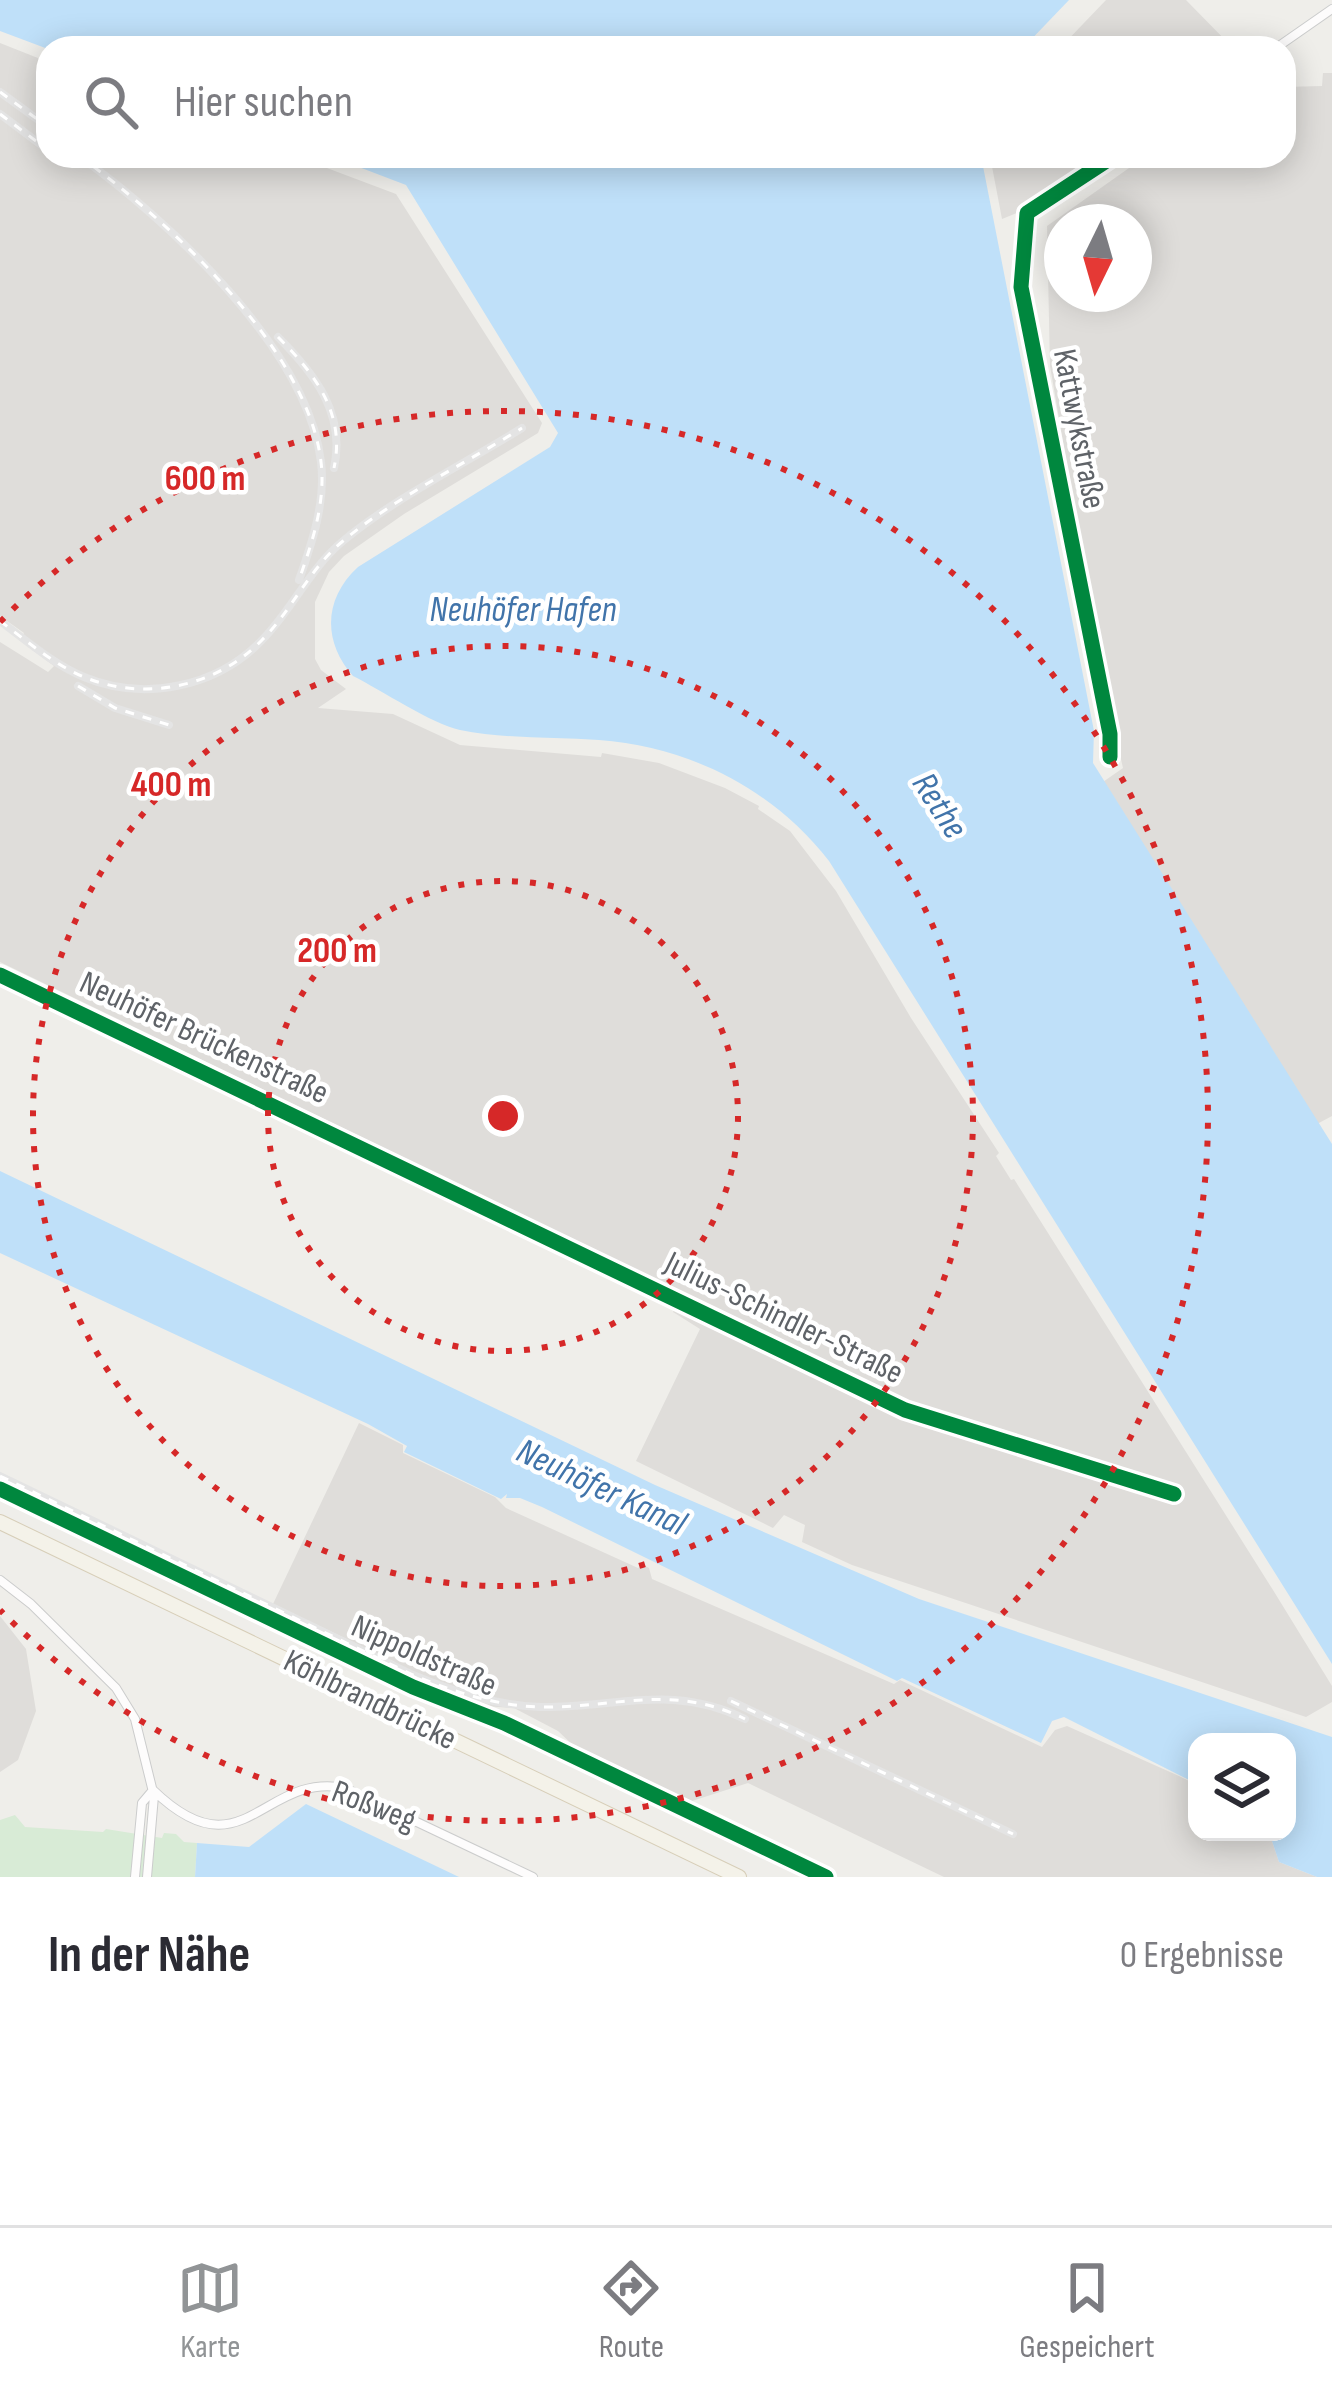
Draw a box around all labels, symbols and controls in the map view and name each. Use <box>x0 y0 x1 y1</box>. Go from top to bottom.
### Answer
search box <box>36 36 1296 168</box>
icon: search <box>78 69 144 135</box>
text: Hier suchen <box>174 75 353 130</box>
north arrow <box>1044 204 1152 312</box>
street label: Kattwykstraße <box>1044 346 1114 512</box>
text: 600 m <box>165 458 245 501</box>
water label: Neuhöfer Hafen <box>429 589 617 632</box>
text: 400 m <box>131 764 211 807</box>
water label: Rethe <box>902 765 976 847</box>
text: 200 m <box>297 930 377 973</box>
street label: Neuhöfer Brückenstraße <box>73 963 335 1113</box>
centre of rings <box>482 1095 524 1137</box>
street label: Julius-Schindler-Straße <box>657 1243 910 1393</box>
water label: Neuhöfer Kanal <box>509 1430 694 1547</box>
street label: Nippoldstraße <box>345 1606 503 1706</box>
street label: Köhlbrandbrücke <box>277 1641 463 1759</box>
map controls <box>1188 1733 1296 1841</box>
button: layers <box>1188 1733 1296 1841</box>
street label: Roßweg <box>326 1772 422 1840</box>
text: In der Nähe <box>48 1925 250 1986</box>
text: 0 Ergebnisse <box>1120 1932 1284 1979</box>
tab: Karte <box>177 2255 243 2367</box>
tab: Route <box>598 2255 664 2367</box>
tab: Gespeichert <box>1019 2255 1155 2367</box>

